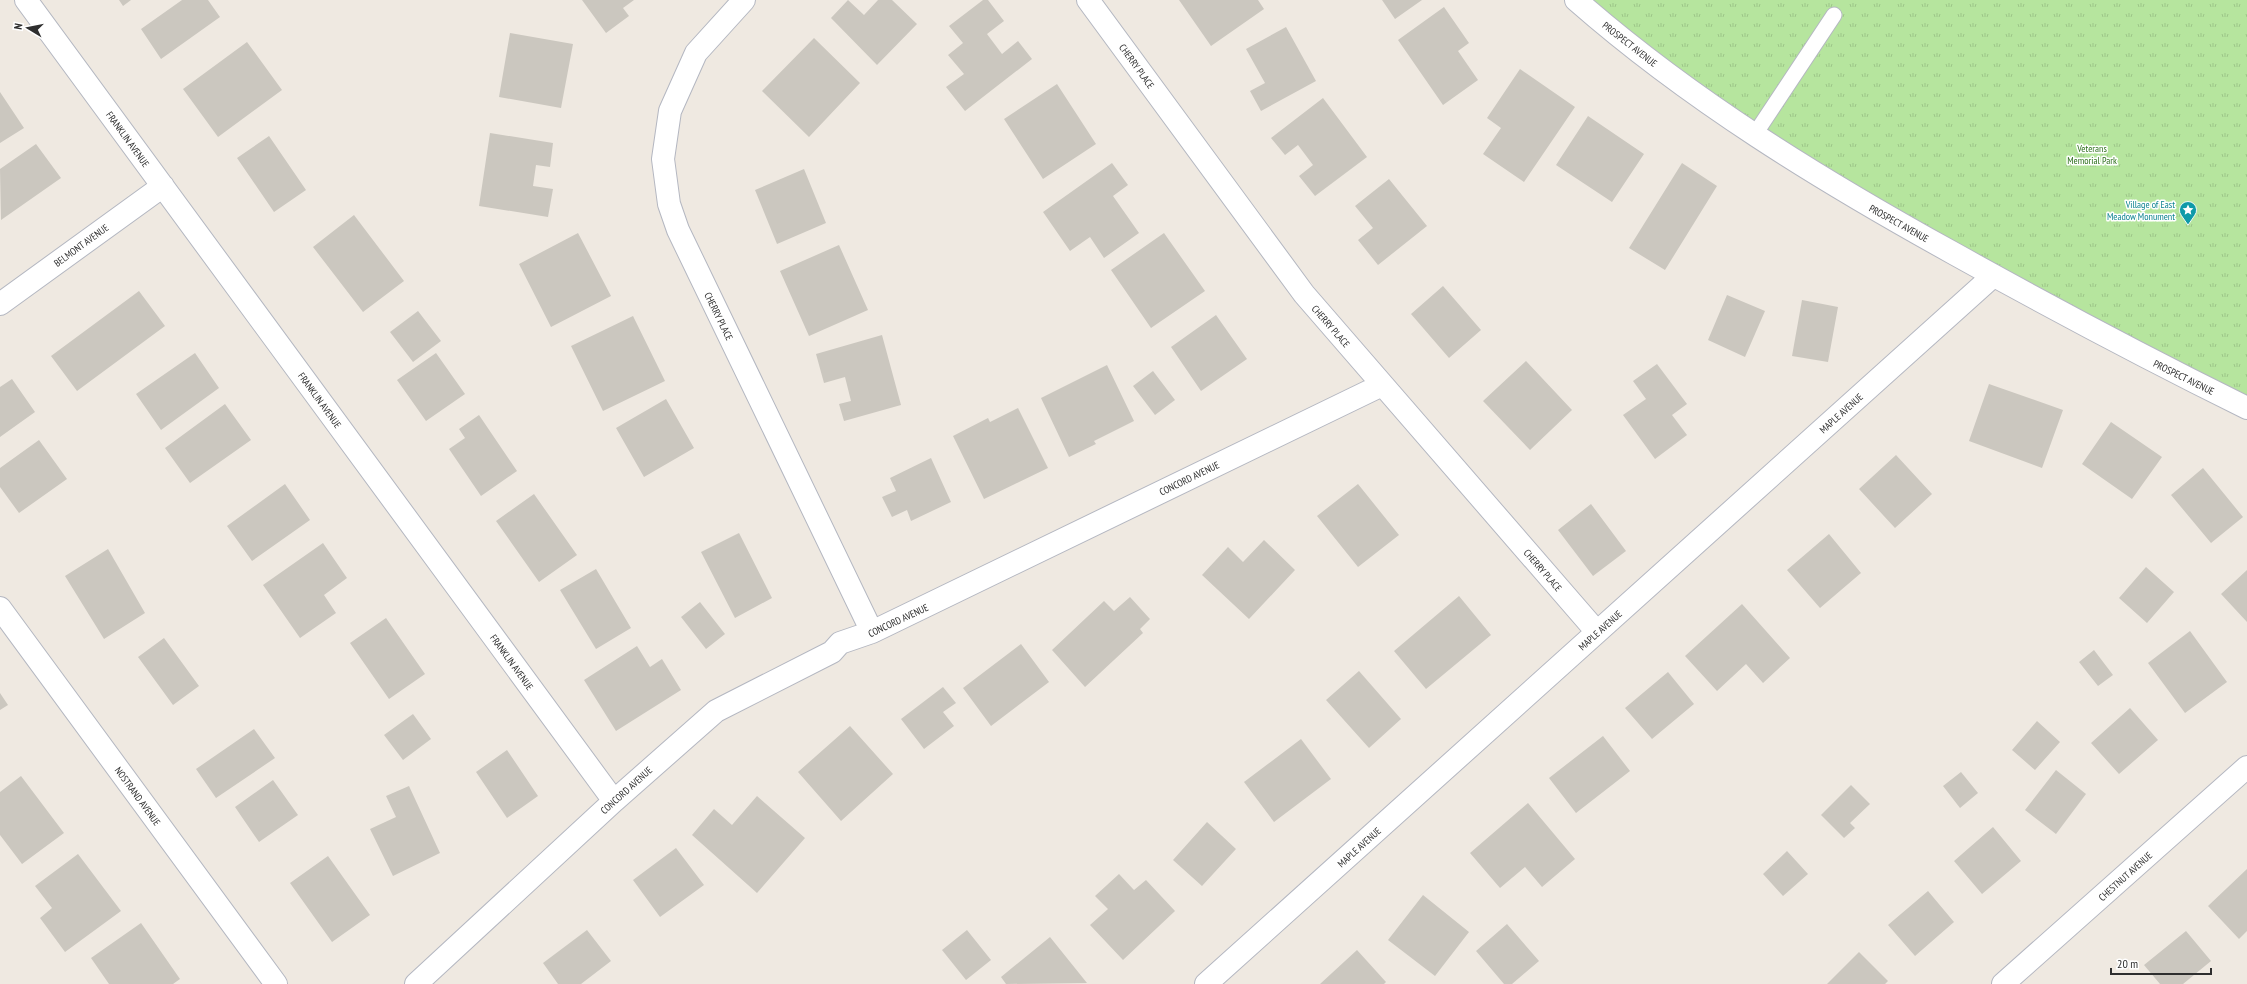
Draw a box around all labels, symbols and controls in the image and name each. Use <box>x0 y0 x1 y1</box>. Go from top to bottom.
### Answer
north arrow <box>8 8 48 48</box>
street label: PROSPECT AVENUE <box>1600 19 1660 70</box>
text: N <box>11 22 26 30</box>
street label: CHERRY PLACE <box>1116 41 1157 91</box>
street label: FRANKLIN AVENUE <box>103 109 152 170</box>
park label: Veterans Memorial Park <box>2067 142 2117 167</box>
place label: Village of East Meadow Monument <box>2107 198 2175 223</box>
place icon: Village of East Meadow Monument <box>2178 200 2198 225</box>
street label: PROSPECT AVENUE <box>1867 202 1931 245</box>
street label: BELMONT AVENUE <box>51 221 111 270</box>
street label: CHERRY PLACE <box>701 290 736 342</box>
street label: CHERRY PLACE <box>1309 302 1353 350</box>
street label: PROSPECT AVENUE <box>2151 357 2216 398</box>
street label: FRANKLIN AVENUE <box>295 370 344 431</box>
street label: MAPLE AVENUE <box>1817 390 1866 436</box>
street label: CONCORD AVENUE <box>1157 458 1221 499</box>
street label: CHERRY PLACE <box>1521 546 1565 594</box>
street label: CONCORD AVENUE <box>866 601 930 640</box>
street label: MAPLE AVENUE <box>1576 607 1625 653</box>
street label: FRANKLIN AVENUE <box>487 632 536 693</box>
street label: NOSTRAND AVENUE <box>112 764 163 828</box>
street label: CONCORD AVENUE <box>598 764 655 817</box>
street label: MAPLE AVENUE <box>1335 824 1384 870</box>
street label: CHESTNUT AVENUE <box>2096 849 2155 904</box>
scale bar <box>2111 950 2211 976</box>
text: 20 m <box>2117 956 2138 971</box>

